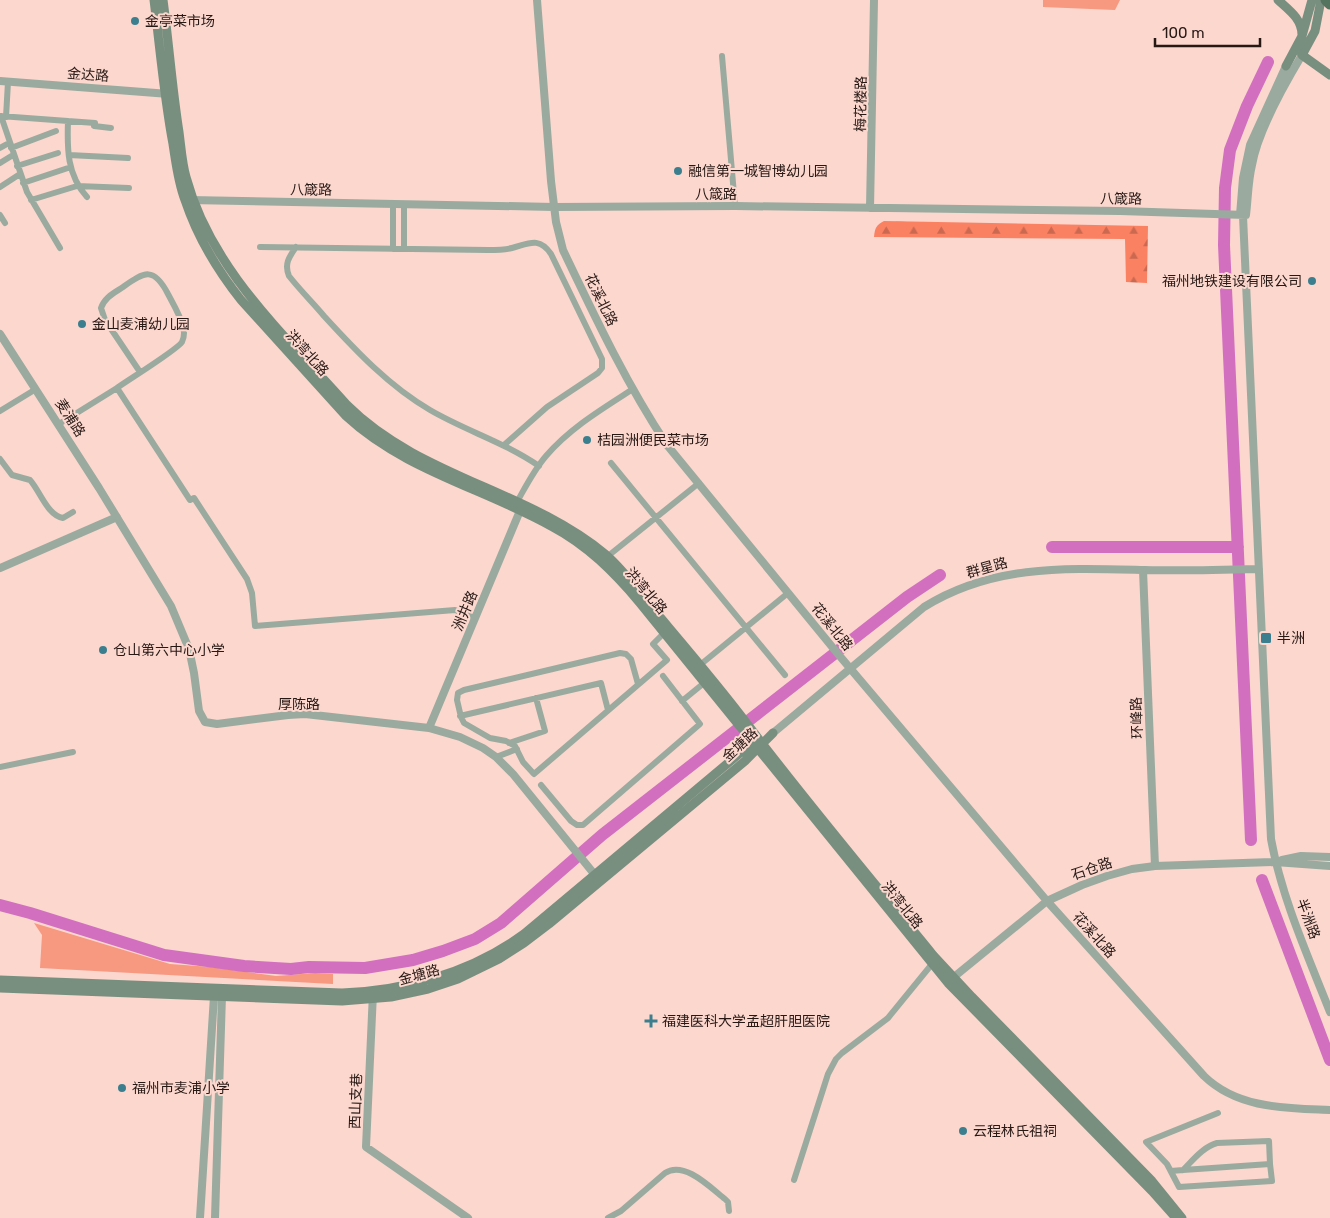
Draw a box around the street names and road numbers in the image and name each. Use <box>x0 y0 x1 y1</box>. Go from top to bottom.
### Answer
street label: 金达路 <box>66 65 110 85</box>
street label: 梅花楼路 <box>852 76 870 132</box>
street label: 八箴路 <box>290 181 332 199</box>
street label: 八箴路 <box>695 186 737 203</box>
street label: 八箴路 <box>1100 190 1142 208</box>
street label: 花溪北路 <box>581 271 621 329</box>
street label: 洪湾北路 <box>282 327 332 379</box>
street label: 麦浦路 <box>51 396 89 440</box>
street label: 群星路 <box>964 554 1010 582</box>
street label: 洪湾北路 <box>621 564 671 618</box>
street label: 洲井路 <box>449 588 481 634</box>
street label: 花溪北路 <box>808 600 856 654</box>
street label: 厚陈路 <box>278 696 320 713</box>
street label: 环峰路 <box>1128 697 1146 739</box>
street label: 金塘路 <box>719 724 761 766</box>
street label: 石仓路 <box>1069 854 1115 884</box>
street label: 洪湾北路 <box>878 878 926 932</box>
street label: 半洲路 <box>1293 896 1323 942</box>
street label: 花溪北路 <box>1069 909 1119 961</box>
street label: 金塘路 <box>397 961 441 989</box>
street label: 西山支巷 <box>347 1073 365 1129</box>

